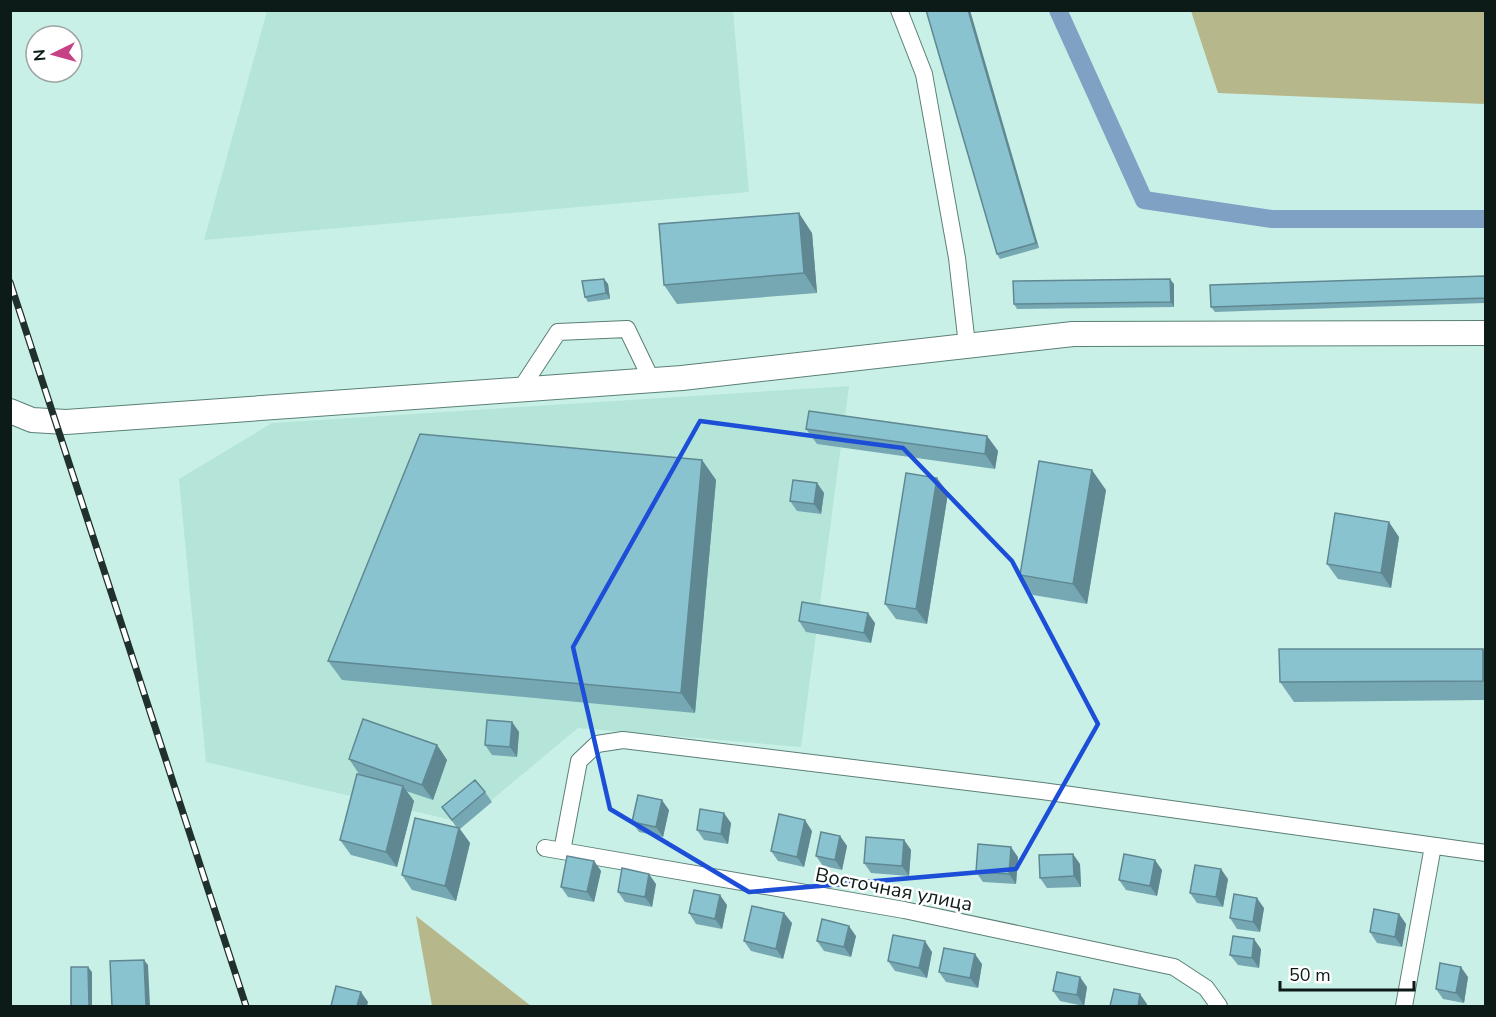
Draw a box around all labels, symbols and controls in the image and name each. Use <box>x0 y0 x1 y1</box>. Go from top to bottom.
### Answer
north arrow <box>24 24 84 84</box>
text: N <box>29 48 52 62</box>
street label: Восточная улица <box>813 861 975 918</box>
scale bar <box>1280 954 1414 992</box>
text: 50 m <box>1289 963 1331 987</box>

